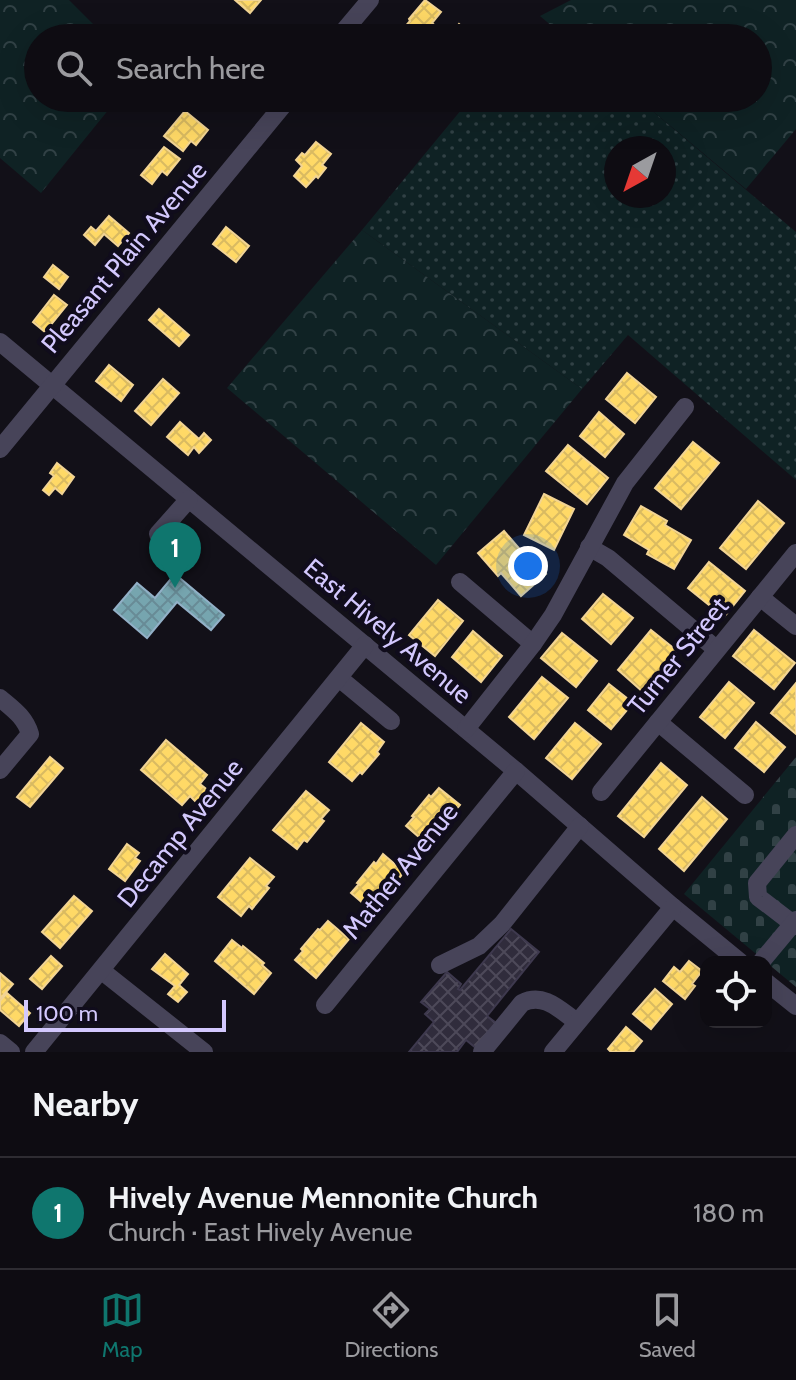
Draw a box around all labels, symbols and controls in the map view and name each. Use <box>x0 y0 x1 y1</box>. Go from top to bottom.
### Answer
search box <box>24 24 772 112</box>
icon: search <box>52 46 96 90</box>
text: Search here <box>116 50 265 87</box>
north arrow <box>604 136 676 208</box>
street label: Pleasant Plain Avenue <box>34 155 214 359</box>
pin: 1 <box>149 522 201 588</box>
your location <box>508 546 548 586</box>
street label: East Hively Avenue <box>298 552 478 710</box>
street label: Turner Street <box>621 591 735 721</box>
street label: Decamp Avenue <box>110 752 250 914</box>
street label: Mather Avenue <box>335 796 465 946</box>
map controls <box>700 956 772 1028</box>
button: locate <box>700 956 772 1028</box>
scale bar <box>24 996 226 1032</box>
text: 100 m <box>36 1000 98 1027</box>
text: Nearby <box>32 1083 139 1125</box>
text: Hively Avenue Mennonite Church <box>108 1179 538 1216</box>
text: 1 <box>53 1197 63 1229</box>
text: 180 m <box>693 1197 764 1229</box>
text: Church · East Hively Avenue <box>108 1216 413 1248</box>
tab: Map <box>100 1288 144 1363</box>
tab: Directions <box>344 1288 438 1363</box>
tab: Saved <box>639 1288 696 1363</box>

